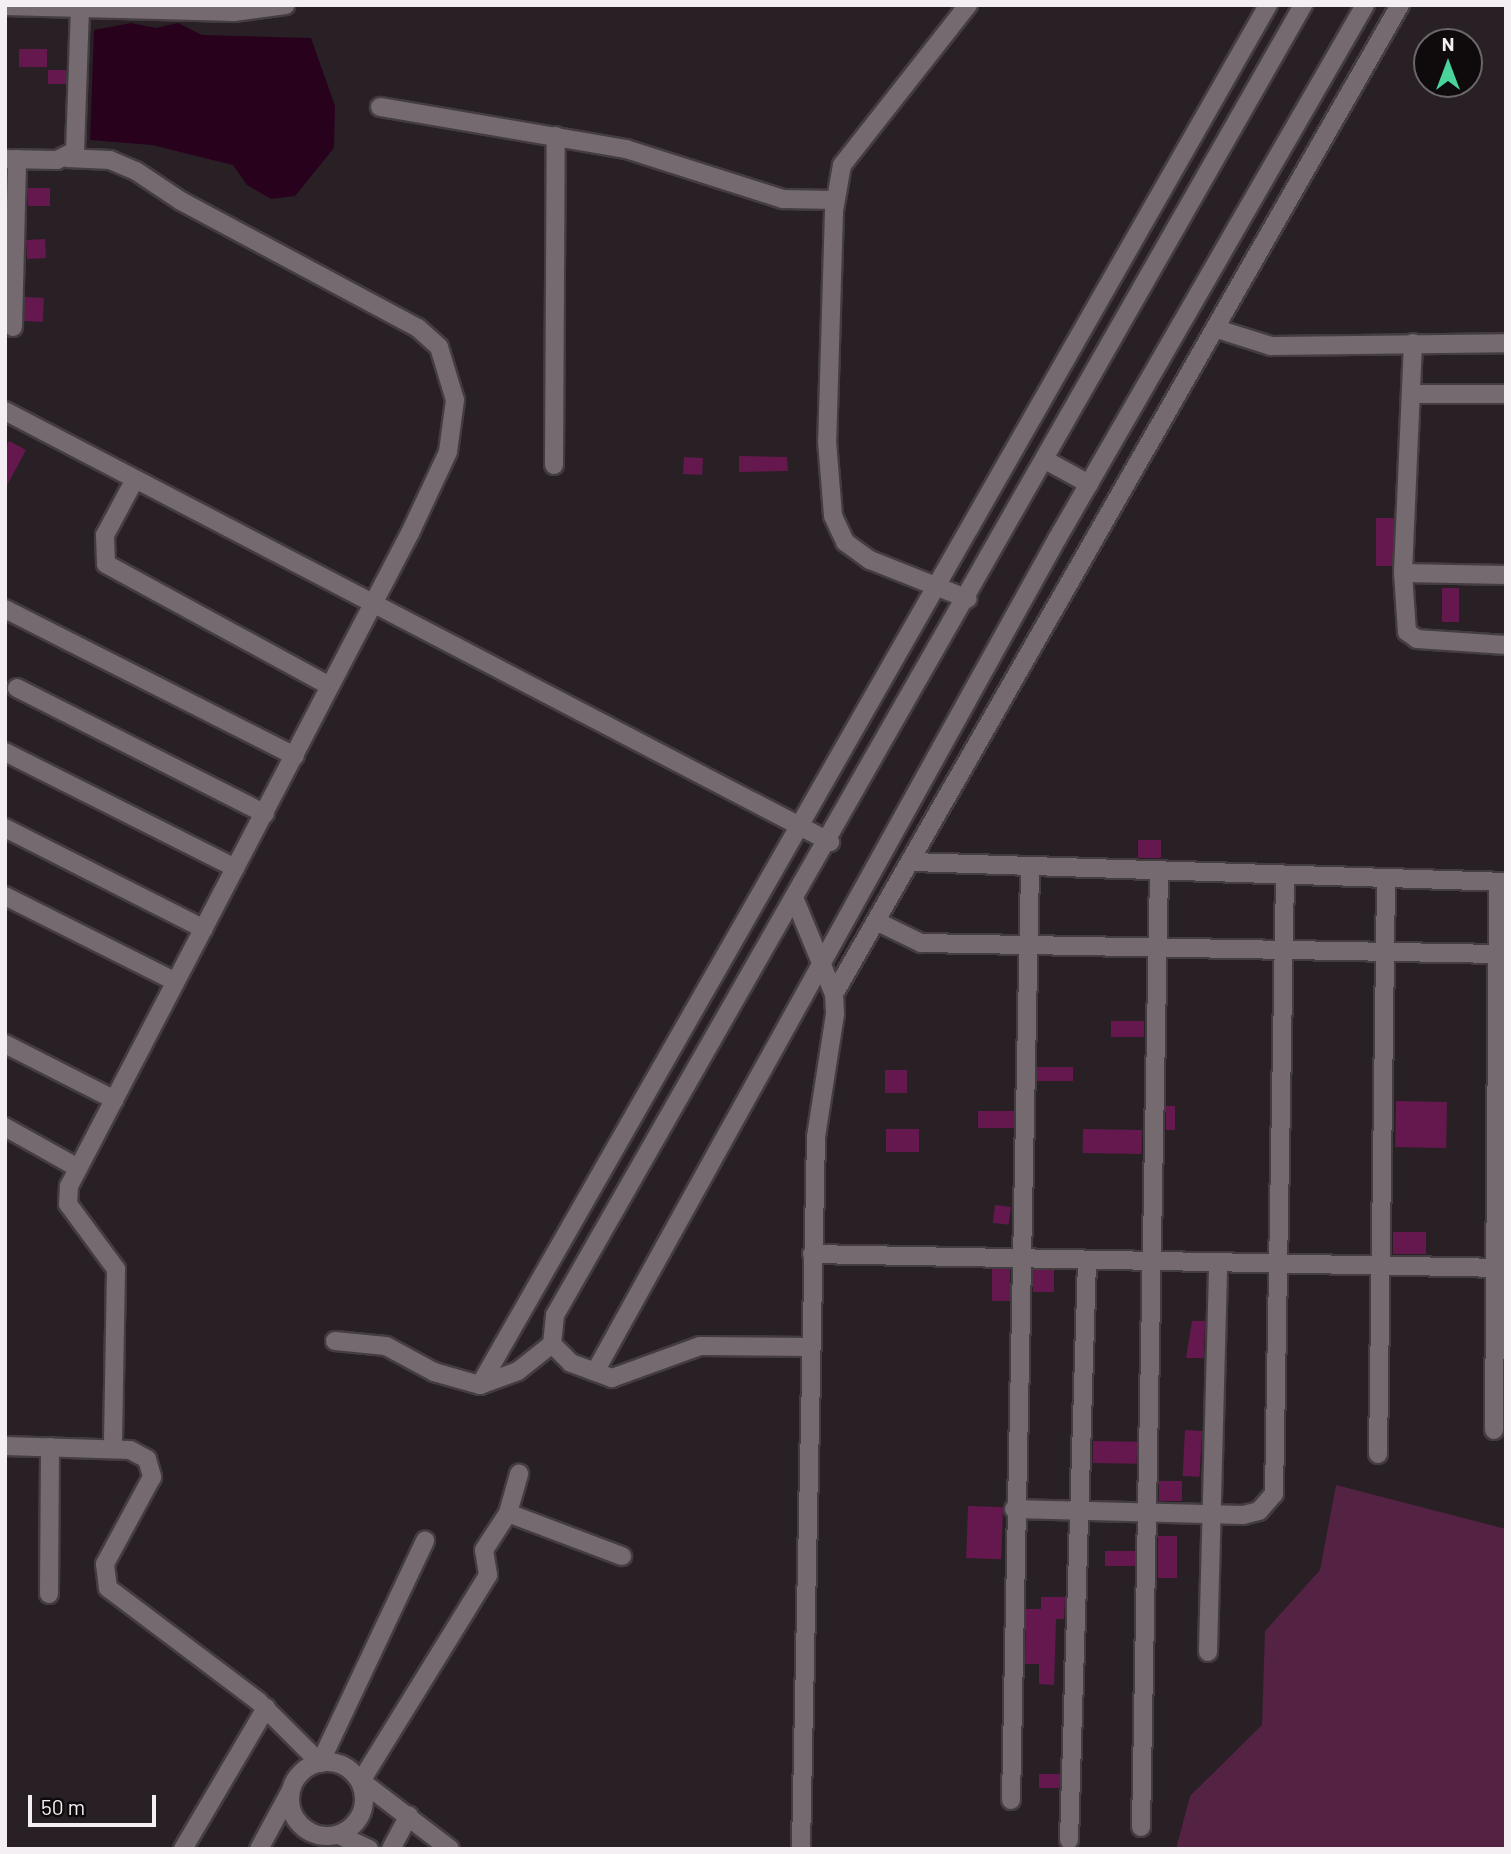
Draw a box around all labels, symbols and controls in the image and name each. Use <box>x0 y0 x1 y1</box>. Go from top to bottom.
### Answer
north arrow <box>1413 28 1483 98</box>
text: N <box>1442 32 1454 55</box>
scale bar <box>32 1780 159 1824</box>
text: 50 m <box>41 1794 85 1819</box>

